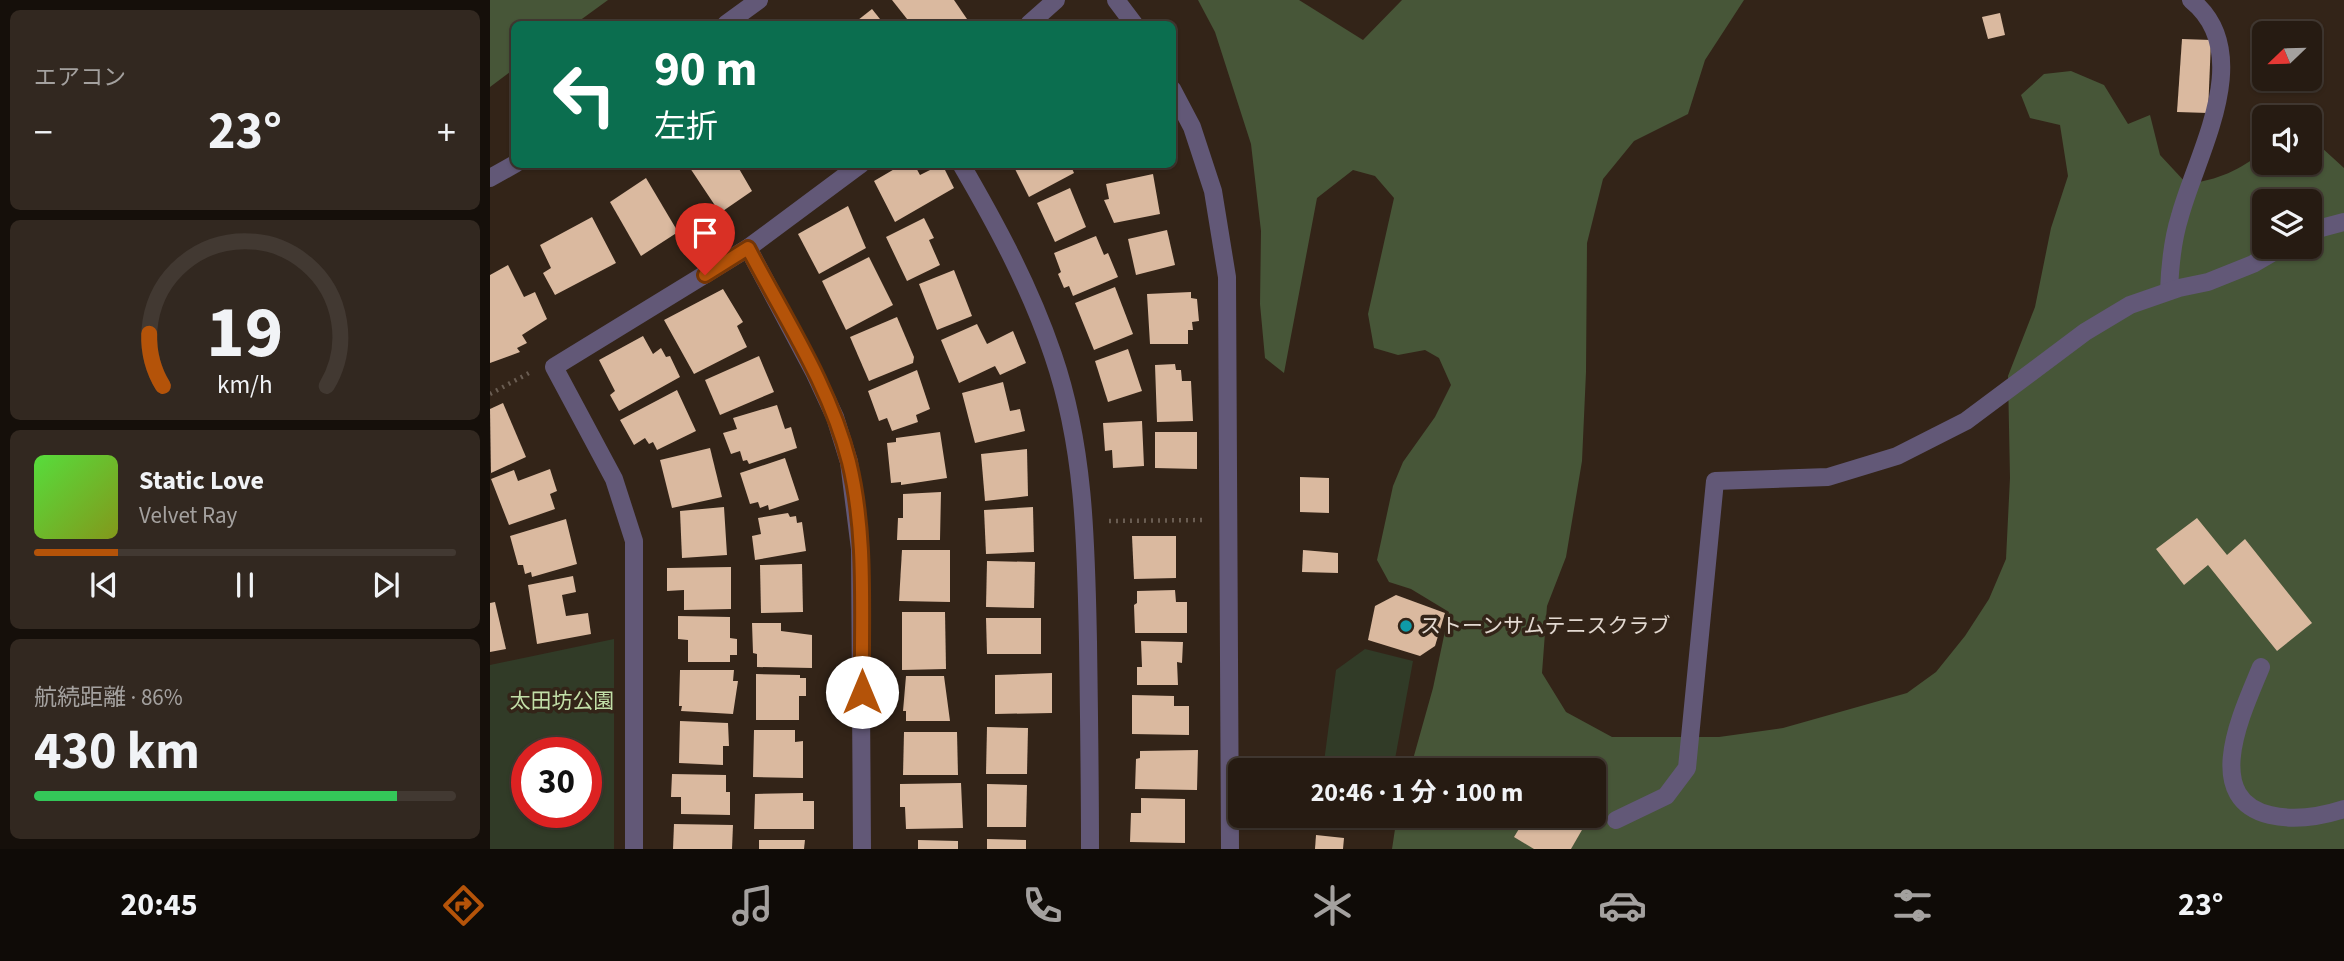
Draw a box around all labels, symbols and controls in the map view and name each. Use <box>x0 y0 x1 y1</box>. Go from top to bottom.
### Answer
north arrow <box>2252 21 2322 91</box>
map controls <box>2252 21 2322 259</box>
text: 90 m <box>654 35 758 105</box>
icon: left <box>539 49 630 140</box>
text: エアコン <box>34 61 126 94</box>
text: 23° <box>208 95 282 169</box>
text: 左折 <box>654 104 718 150</box>
button: sound <box>2252 105 2322 175</box>
text: − <box>34 106 53 160</box>
text: + <box>437 106 456 160</box>
button: layers <box>2252 189 2322 259</box>
pin <box>675 203 735 275</box>
icon: arrive <box>686 214 724 252</box>
text: 19 <box>207 281 283 385</box>
text: km/h <box>217 366 273 402</box>
text: Static Love <box>139 462 264 499</box>
text: Velvet Ray <box>139 499 237 532</box>
icon: previous <box>85 566 123 604</box>
icon: pause <box>226 566 264 604</box>
icon: next <box>367 566 405 604</box>
place label: ストーンサムテニスクラブ <box>1420 611 1671 641</box>
marker: ストーンサムテニスクラブ <box>1398 618 1414 634</box>
position arrow <box>825 655 899 729</box>
text: 航続距離 · 86% <box>34 681 183 714</box>
park label: 太田坊公園 <box>510 686 615 716</box>
text: 430 km <box>34 715 200 789</box>
speed limit sign: 30 <box>511 737 602 828</box>
text: 20:46 · 1 分 · 100 m <box>1311 774 1523 811</box>
icon: directions <box>439 881 488 930</box>
icon: music <box>728 881 777 930</box>
icon: phone <box>1018 881 1067 930</box>
icon: climate <box>1308 881 1357 930</box>
icon: car <box>1598 881 1647 930</box>
icon: filters <box>1888 881 1937 930</box>
text: 20:45 <box>120 882 198 928</box>
text: 23° <box>2178 882 2223 928</box>

